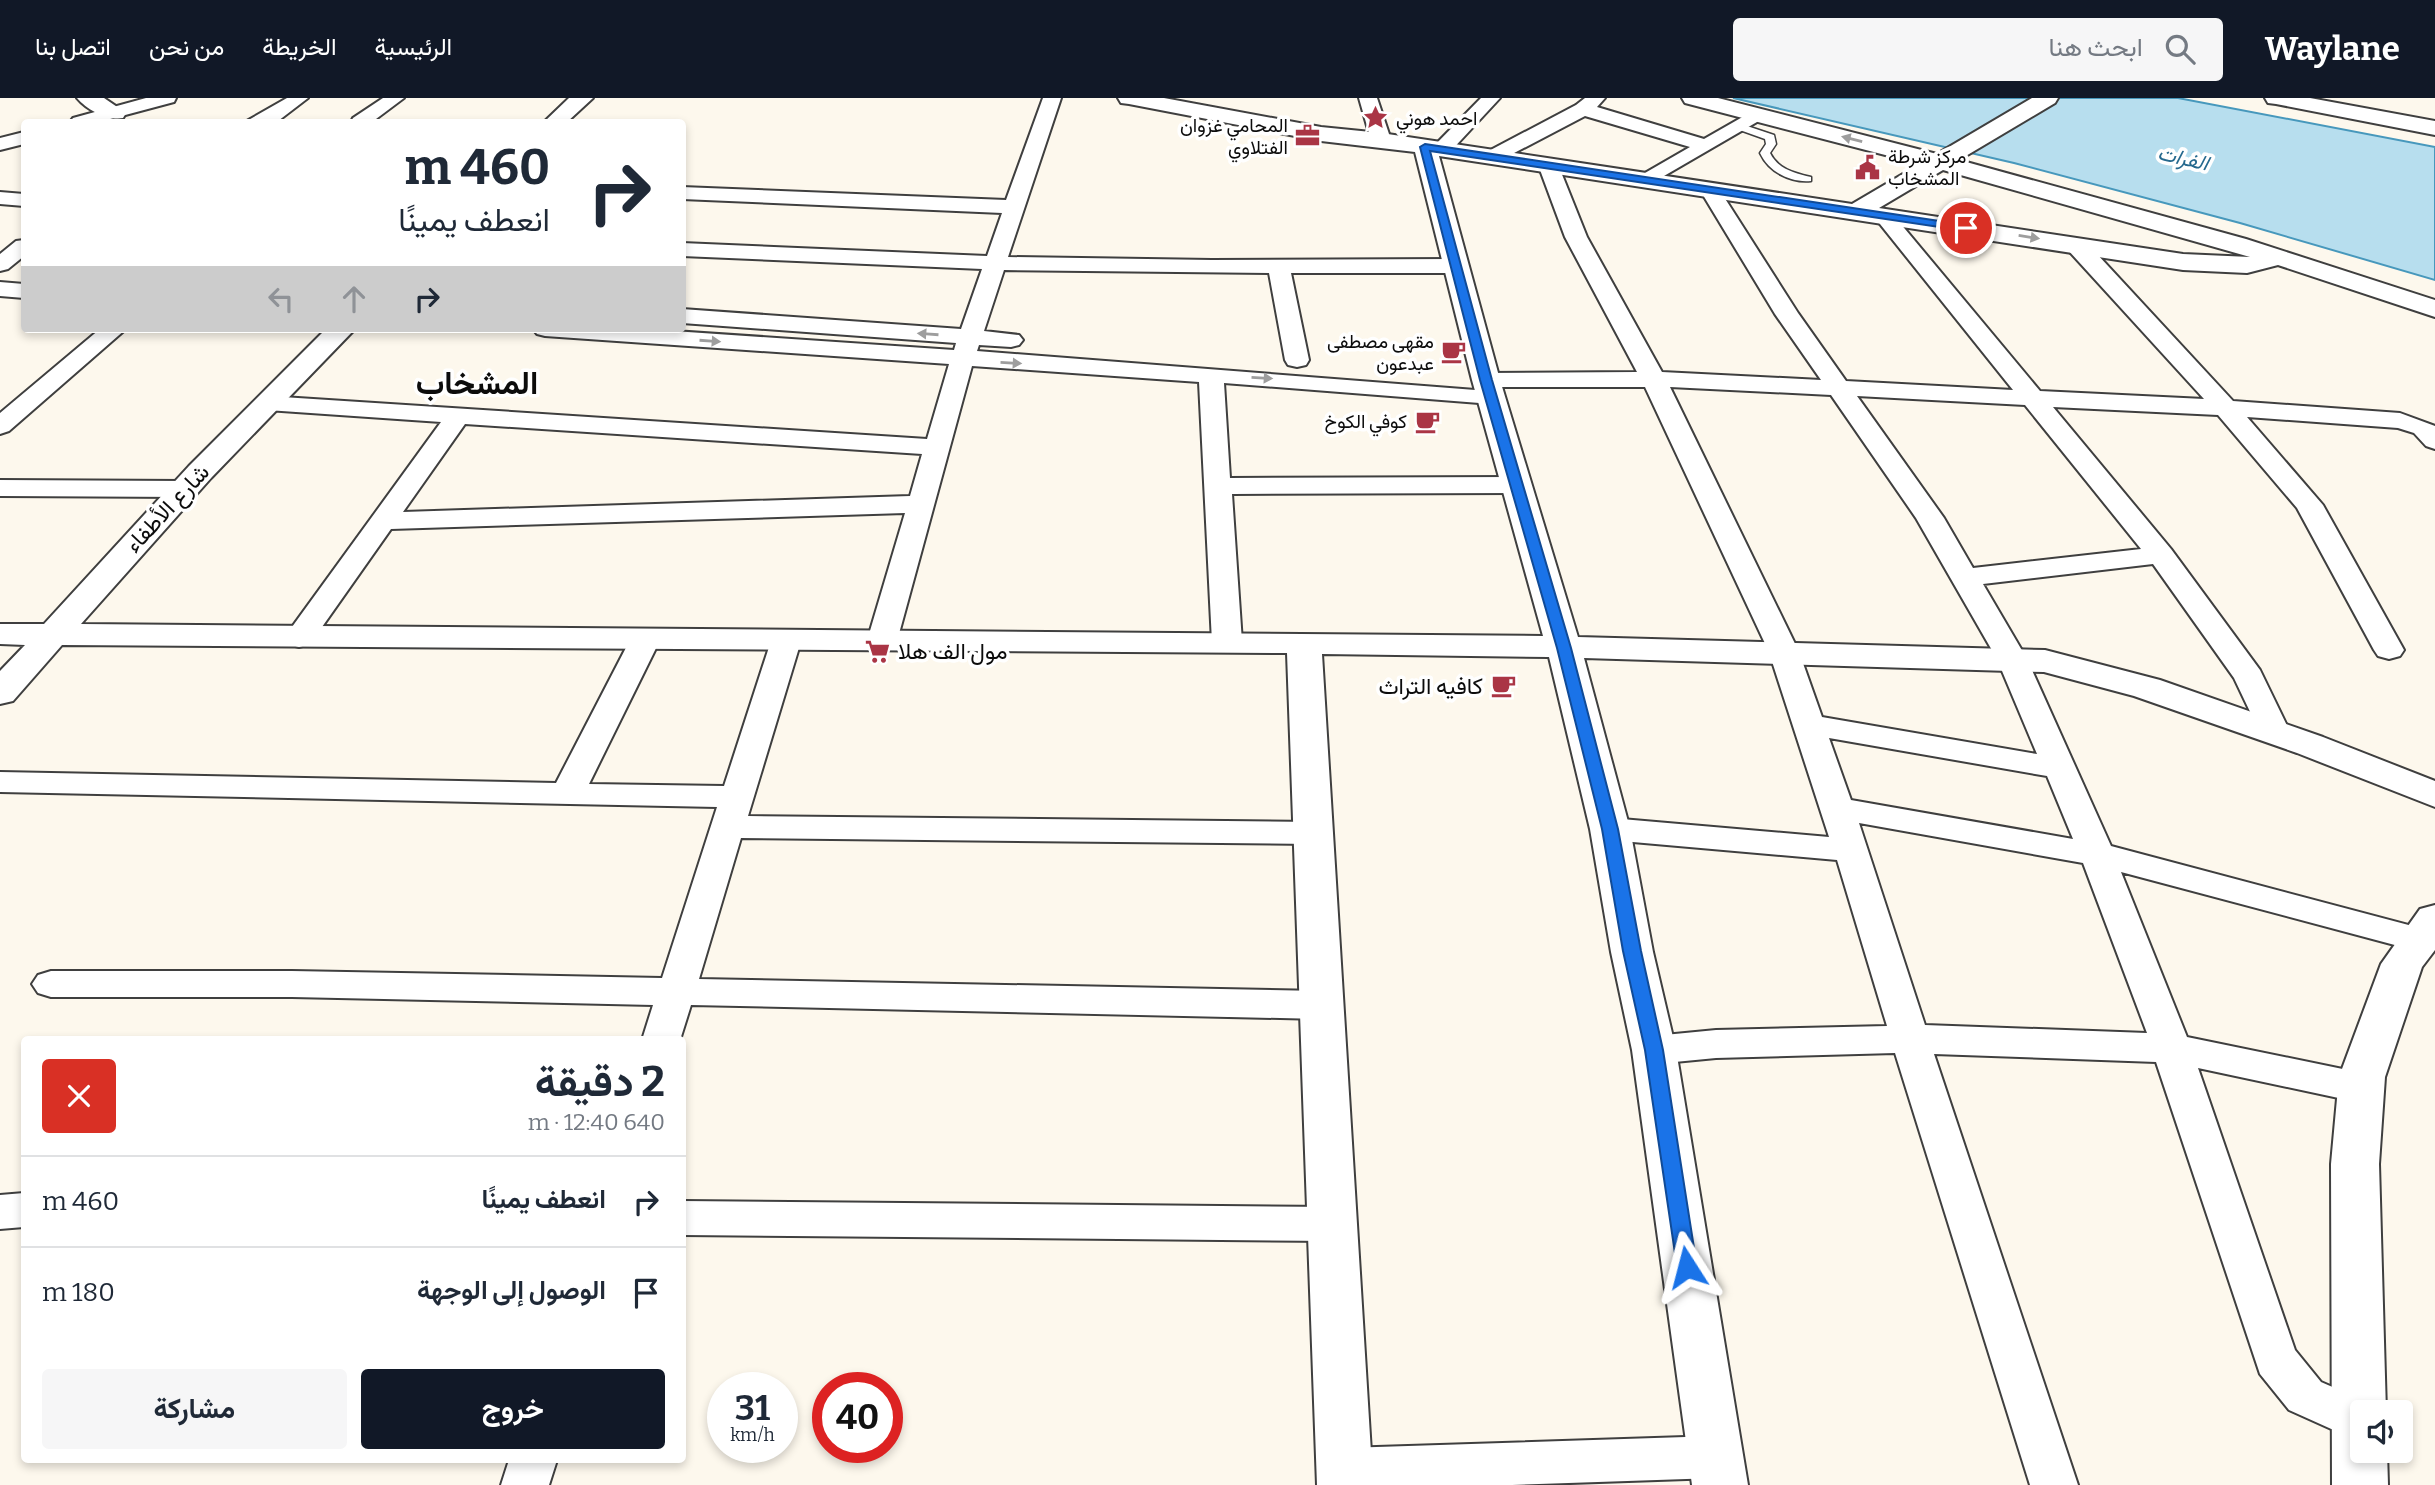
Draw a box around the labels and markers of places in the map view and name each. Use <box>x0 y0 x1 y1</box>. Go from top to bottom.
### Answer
place icon: احمد هوني <box>1362 104 1390 132</box>
place label: احمد هوني <box>1396 107 1477 134</box>
place label: المحامي غزوان الفتلاوي <box>1180 114 1288 163</box>
office icon: المحامي غزوان الفتلاوي <box>1294 122 1322 150</box>
place label: مركز شرطة المشخاب <box>1888 145 1966 190</box>
public building icon: مركز شرطة المشخاب <box>1854 153 1882 181</box>
pin <box>1936 198 1996 258</box>
place label: مقهى مصطفى عبدعون <box>1327 330 1434 375</box>
cafe icon: مقهى مصطفى عبدعون <box>1440 338 1468 366</box>
cafe icon: كوفي الكوخ <box>1413 407 1441 435</box>
place label: كوفي الكوخ <box>1325 410 1407 437</box>
supermarket icon: مول الف هلا <box>864 637 892 665</box>
place label: مول الف هلا <box>898 637 1008 666</box>
place label: كافيه التراث <box>1378 672 1483 701</box>
cafe icon: كافيه التراث <box>1489 672 1517 700</box>

